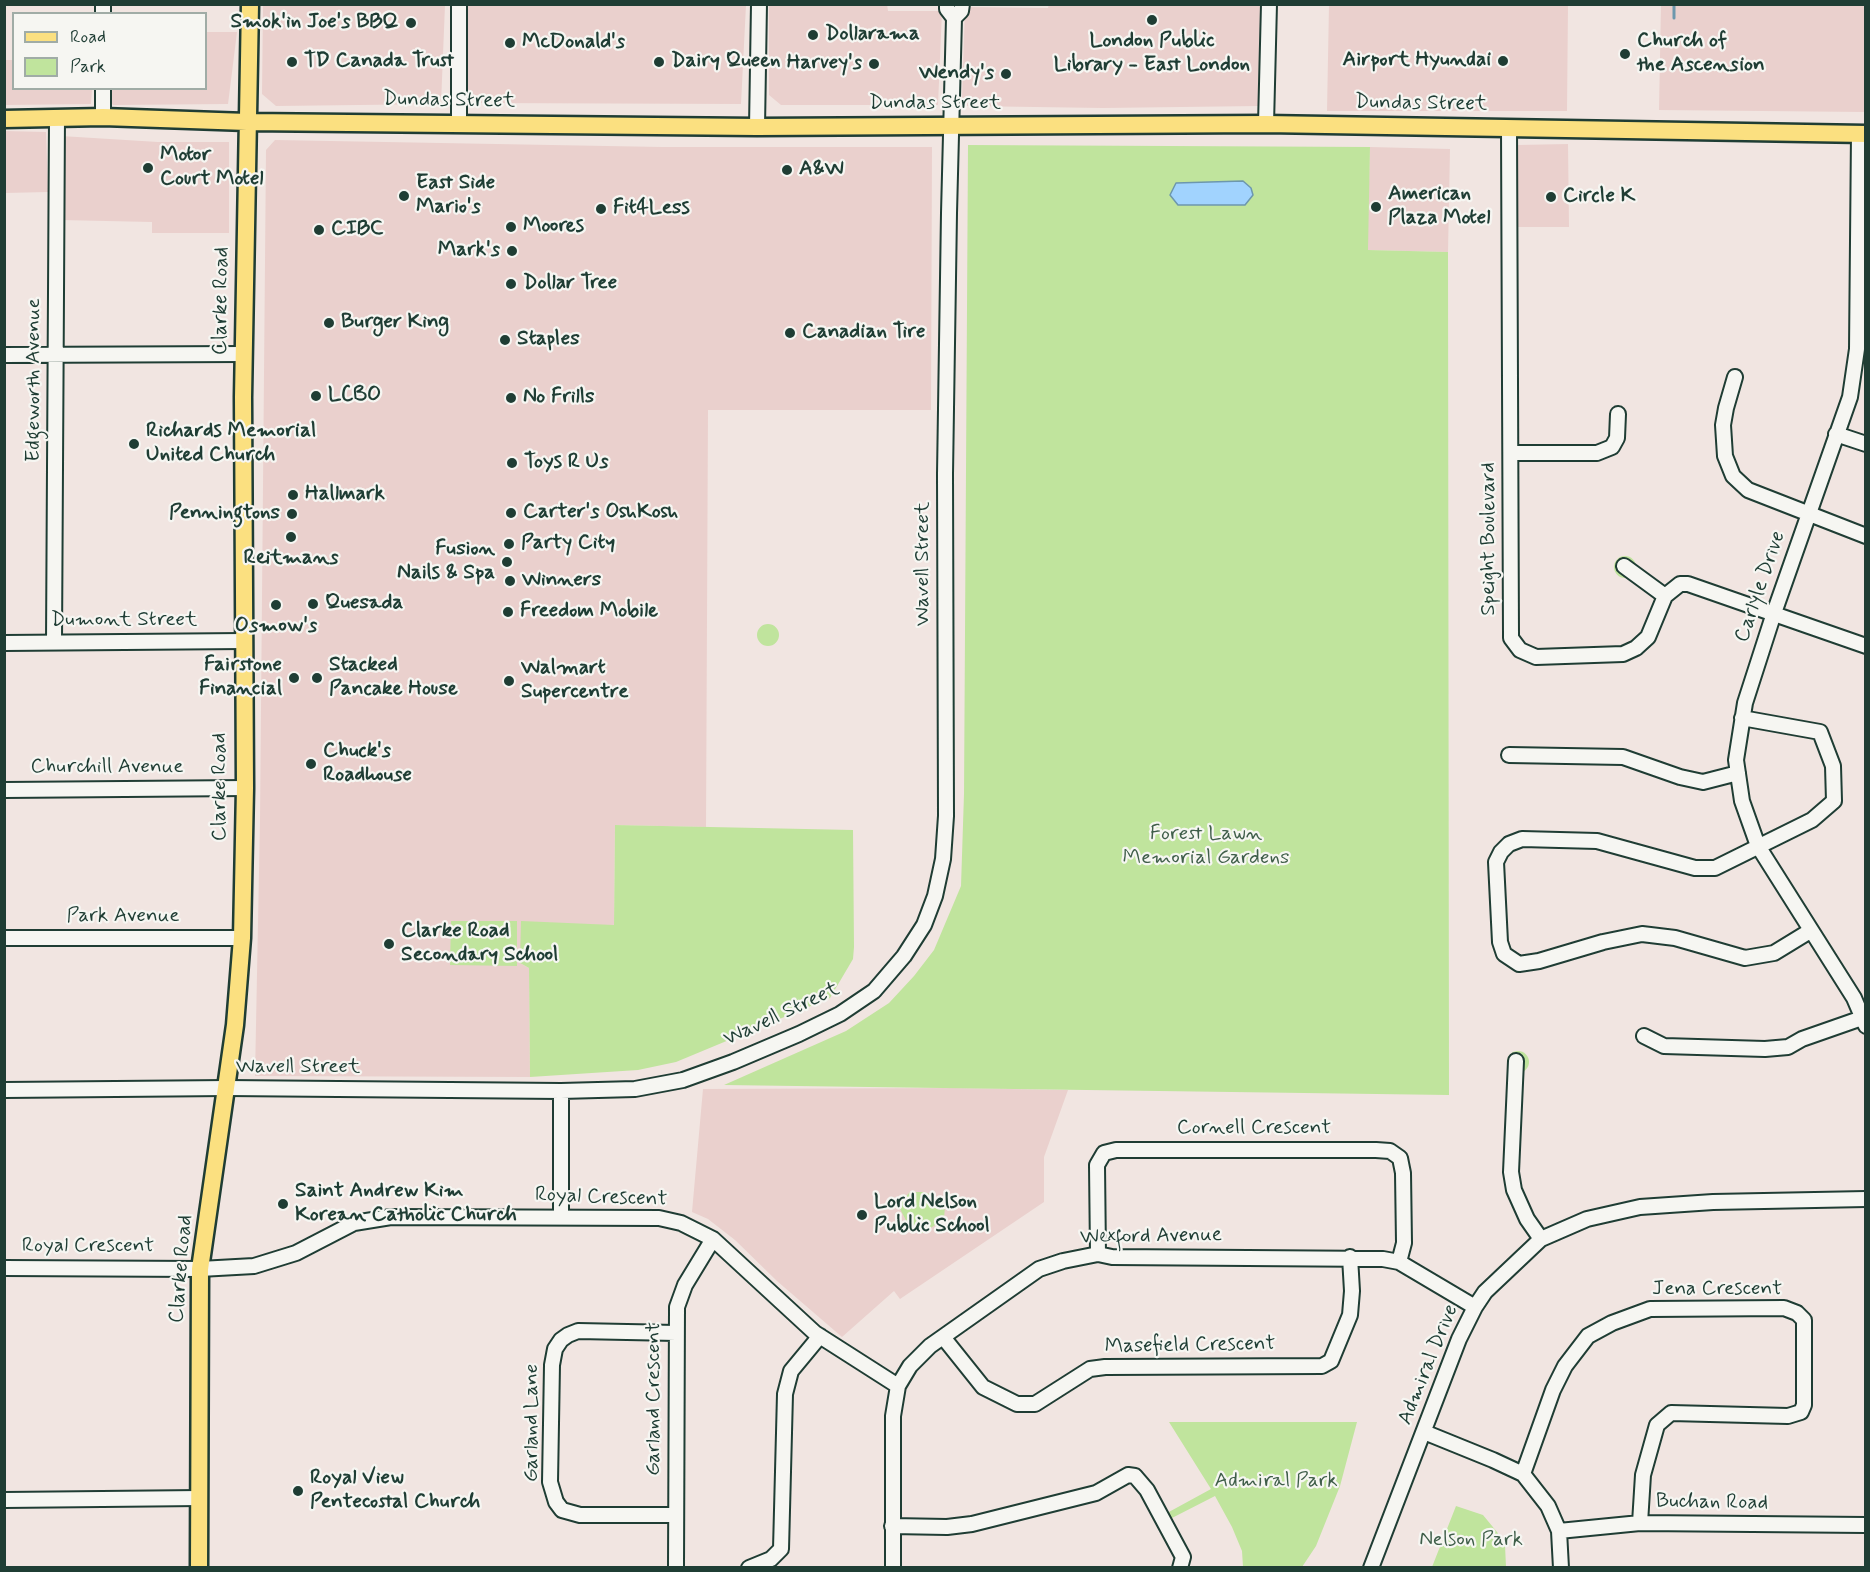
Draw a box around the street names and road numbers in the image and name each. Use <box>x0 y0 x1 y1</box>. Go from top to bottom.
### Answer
street label: Dundas Street <box>383 87 515 115</box>
street label: Dundas Street <box>1355 90 1487 118</box>
street label: Dundas Street <box>869 91 1001 117</box>
street label: Clarke Road <box>208 247 236 355</box>
street label: Edgeworth Avenue <box>22 298 48 462</box>
street label: Speight Boulevard <box>1477 462 1503 616</box>
street label: Wavell Street <box>911 502 937 626</box>
street label: Carlyle Drive <box>1730 528 1792 646</box>
street label: Dumont Street <box>51 608 197 634</box>
street label: Clarke Road <box>208 733 234 841</box>
street label: Churchill Avenue <box>30 755 184 781</box>
street label: Park Avenue <box>66 904 180 930</box>
street label: Wavell Street <box>720 977 844 1053</box>
street label: Wavell Street <box>236 1055 360 1081</box>
street label: Cornell Crescent <box>1177 1116 1331 1142</box>
street label: Royal Crescent <box>534 1183 668 1213</box>
street label: Clarke Road <box>165 1214 199 1324</box>
street label: Wexford Avenue <box>1080 1223 1222 1251</box>
street label: Royal Crescent <box>22 1234 154 1260</box>
street label: Jena Crescent <box>1652 1277 1782 1303</box>
street label: Admiral Drive <box>1393 1301 1465 1429</box>
street label: Garland Crescent <box>642 1322 668 1476</box>
street label: Masefield Crescent <box>1104 1332 1276 1360</box>
street label: Garland Lane <box>520 1364 546 1482</box>
street label: Buchan Road <box>1656 1489 1768 1517</box>

